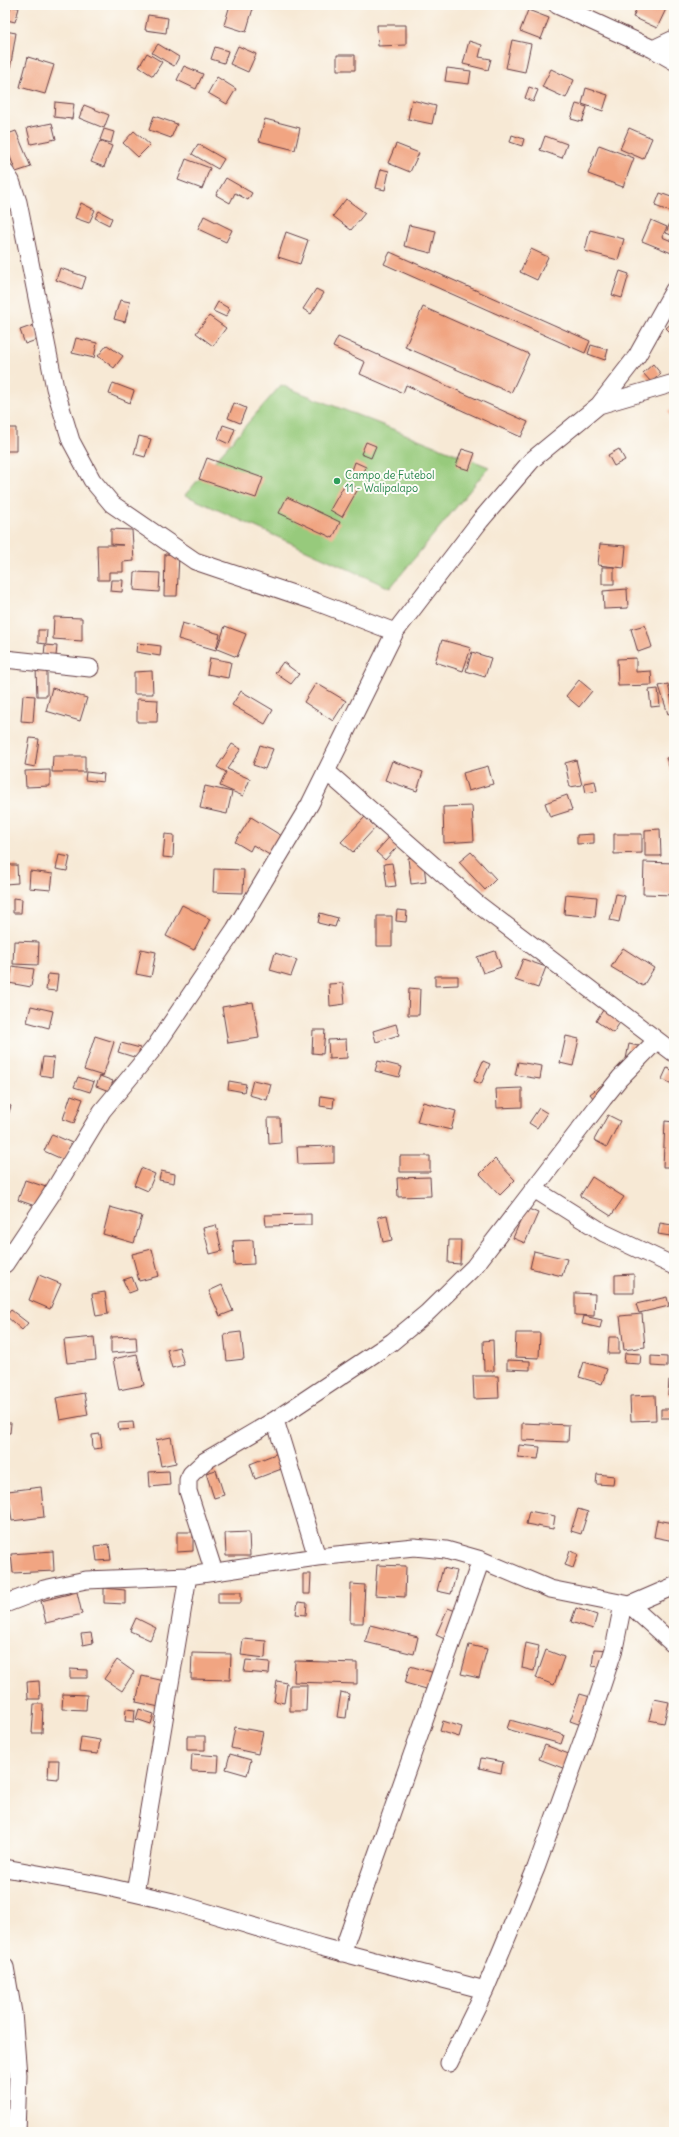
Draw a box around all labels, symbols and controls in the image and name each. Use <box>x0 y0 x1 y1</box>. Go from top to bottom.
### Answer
place label: Campo de Futebol 11 - Walipalapo <box>345 468 435 495</box>
marker: Campo de Futebol 11 - Walipalapo <box>332 476 342 486</box>

